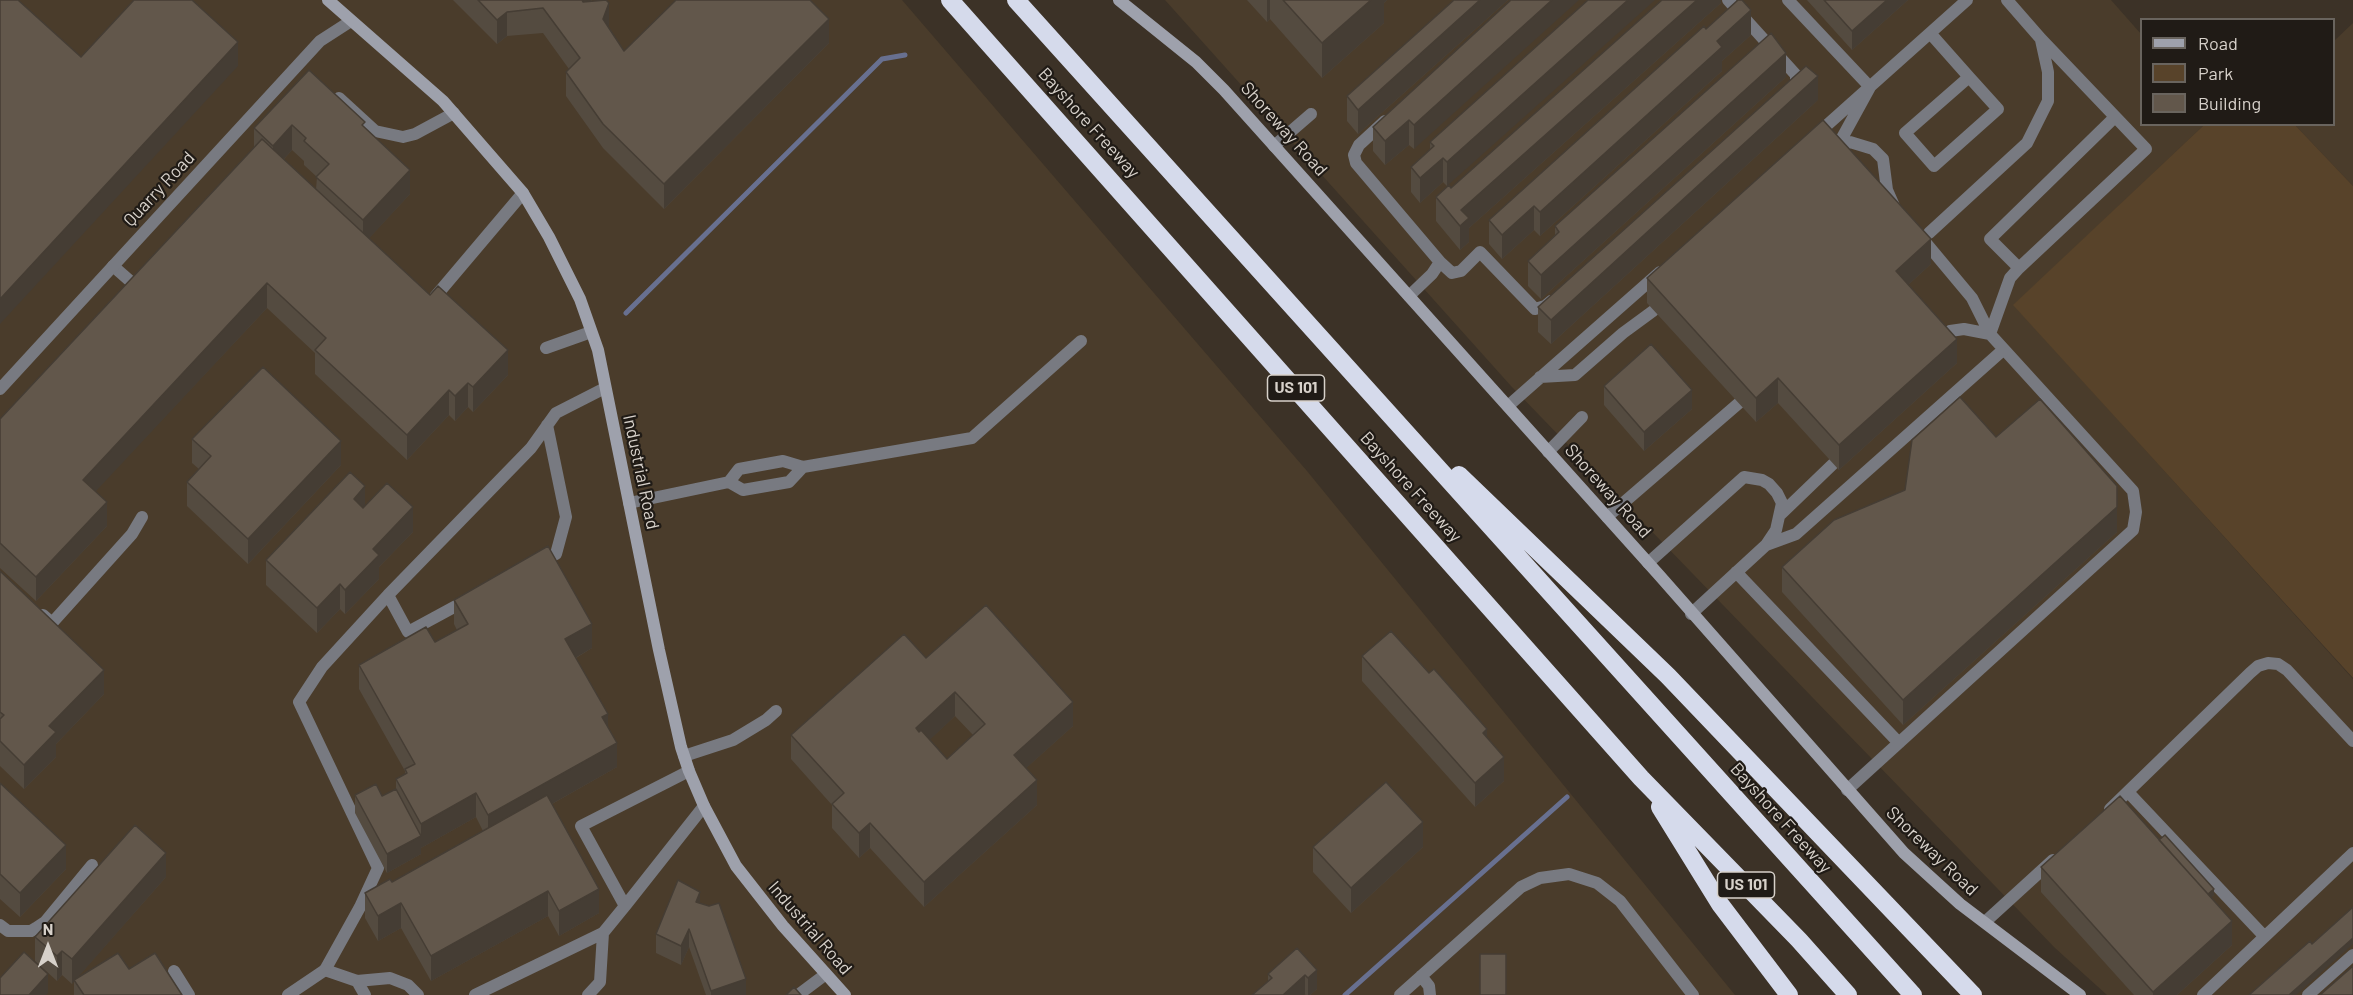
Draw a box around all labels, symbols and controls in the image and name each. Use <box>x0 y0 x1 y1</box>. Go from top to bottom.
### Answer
legend <box>2140 18 2335 126</box>
text: Road <box>2198 32 2238 54</box>
text: Park <box>2198 62 2233 84</box>
street label: Bayshore Freeway <box>1034 63 1144 183</box>
street label: Shoreway Road <box>1236 77 1332 181</box>
text: Building <box>2198 92 2261 114</box>
street label: Quarry Road <box>119 147 199 231</box>
road number: US 101 <box>1268 375 1324 401</box>
street label: Industrial Road <box>618 413 664 531</box>
street label: Bayshore Freeway <box>1356 427 1466 547</box>
street label: Shoreway Road <box>1560 439 1656 543</box>
street label: Bayshore Freeway <box>1726 758 1836 878</box>
street label: Shoreway Road <box>1882 802 1982 900</box>
road number: US 101 <box>1718 872 1774 898</box>
street label: Industrial Road <box>764 877 856 979</box>
north arrow <box>18 917 78 977</box>
text: N <box>43 919 53 938</box>

